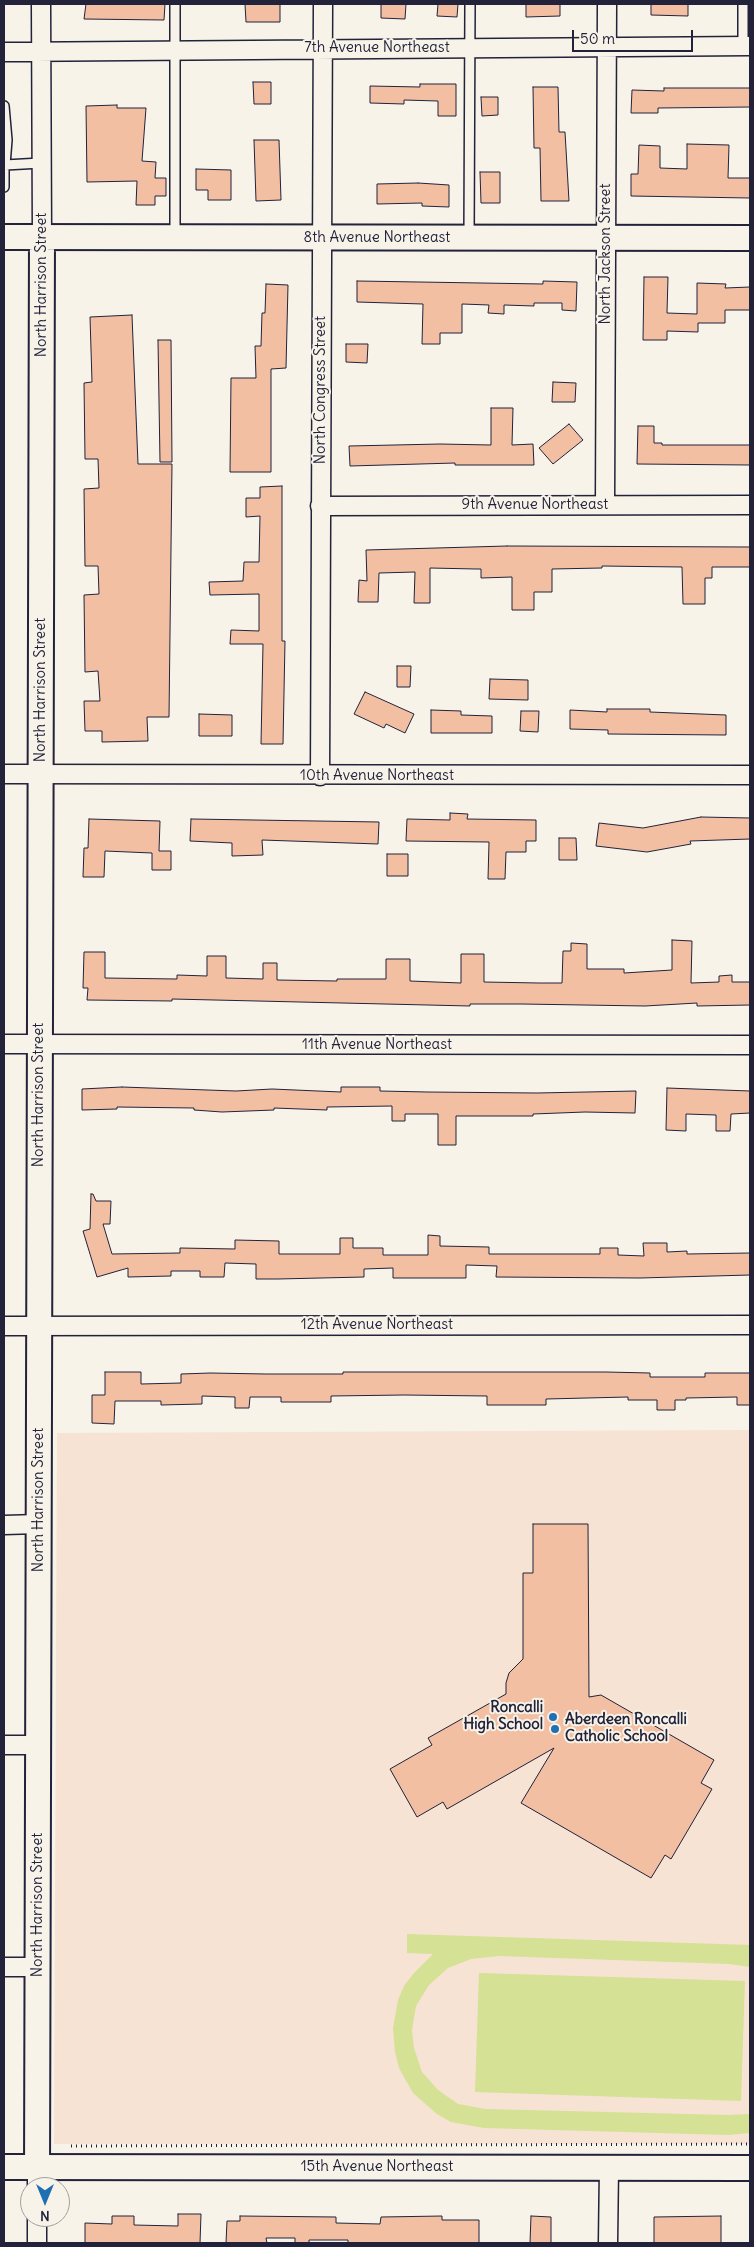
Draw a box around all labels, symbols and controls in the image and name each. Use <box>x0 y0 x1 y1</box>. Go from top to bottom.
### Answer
scale bar <box>574 20 695 52</box>
text: 50 m <box>580 29 615 48</box>
street label: 7th Avenue Northeast <box>304 39 450 57</box>
street label: North Jackson Street <box>597 184 615 324</box>
street label: North Harrison Street <box>33 213 51 357</box>
street label: 8th Avenue Northeast <box>304 229 450 247</box>
street label: North Congress Street <box>312 316 330 464</box>
street label: 9th Avenue Northeast <box>462 496 608 514</box>
street label: North Harrison Street <box>32 618 50 762</box>
street label: 10th Avenue Northeast <box>300 767 454 785</box>
street label: North Harrison Street <box>30 1023 48 1167</box>
street label: 11th Avenue Northeast <box>302 1036 452 1054</box>
street label: 12th Avenue Northeast <box>301 1316 453 1334</box>
street label: North Harrison Street <box>30 1428 48 1572</box>
place label: Roncalli High School <box>463 1699 543 1734</box>
marker: Roncalli High School <box>547 1711 559 1723</box>
place label: Aberdeen Roncalli Catholic School <box>565 1711 687 1746</box>
marker: Aberdeen Roncalli Catholic School <box>549 1723 561 1735</box>
street label: North Harrison Street <box>29 1833 47 1977</box>
street label: 15th Avenue Northeast <box>301 2158 453 2176</box>
north arrow <box>20 2177 70 2227</box>
text: N <box>40 2207 50 2225</box>

